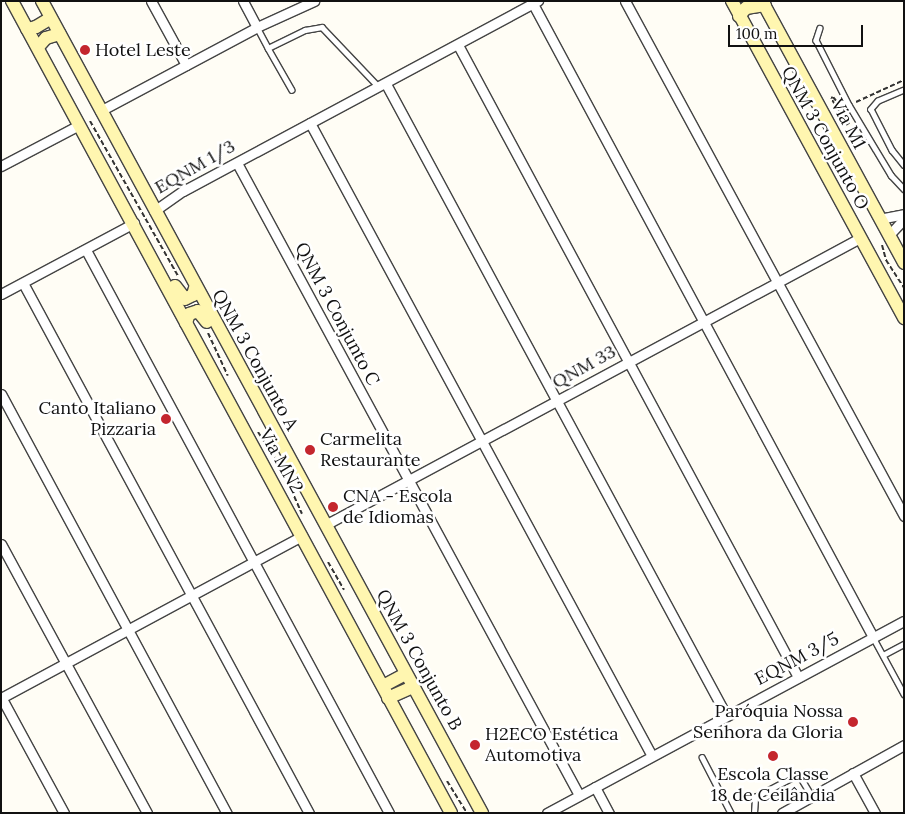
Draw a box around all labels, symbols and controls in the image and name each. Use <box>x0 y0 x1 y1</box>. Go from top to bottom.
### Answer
scale bar <box>730 15 865 47</box>
text: 100 m <box>736 24 777 43</box>
place label: Hotel Leste <box>95 39 191 61</box>
marker: Hotel Leste <box>79 44 91 56</box>
street label: QNM 3 Conjunto O <box>777 63 873 213</box>
street label: Via M1 <box>826 95 870 153</box>
street label: EQNM 1/3 <box>151 135 239 199</box>
street label: QNM 3 Conjunto C <box>290 239 384 389</box>
street label: QNM 3 Conjunto A <box>207 286 303 434</box>
street label: QNM 33 <box>549 341 619 393</box>
place label: Canto Italiano Pizzaria <box>38 398 156 440</box>
marker: Canto Italiano Pizzaria <box>160 413 172 425</box>
street label: Via MN2 <box>254 425 308 497</box>
place label: Carmelita Restaurante <box>320 429 421 472</box>
marker: Carmelita Restaurante <box>304 444 316 456</box>
place label: CNA - Escola de Idiomas <box>343 486 453 528</box>
marker: CNA - Escola de Idiomas <box>327 501 339 513</box>
street label: QNM 3 Conjunto B <box>371 586 467 734</box>
street label: EQNM 3/5 <box>751 628 843 690</box>
place label: Paróquia Nossa Senhora da Gloria <box>693 701 843 744</box>
marker: Paróquia Nossa Senhora da Gloria <box>847 716 859 728</box>
place label: H2ECO Estética Automotiva <box>485 724 618 766</box>
marker: H2ECO Estética Automotiva <box>469 739 481 751</box>
marker: Escola Classe 18 de Ceilândia <box>767 750 779 762</box>
place label: Escola Classe 18 de Ceilândia <box>711 764 835 806</box>

